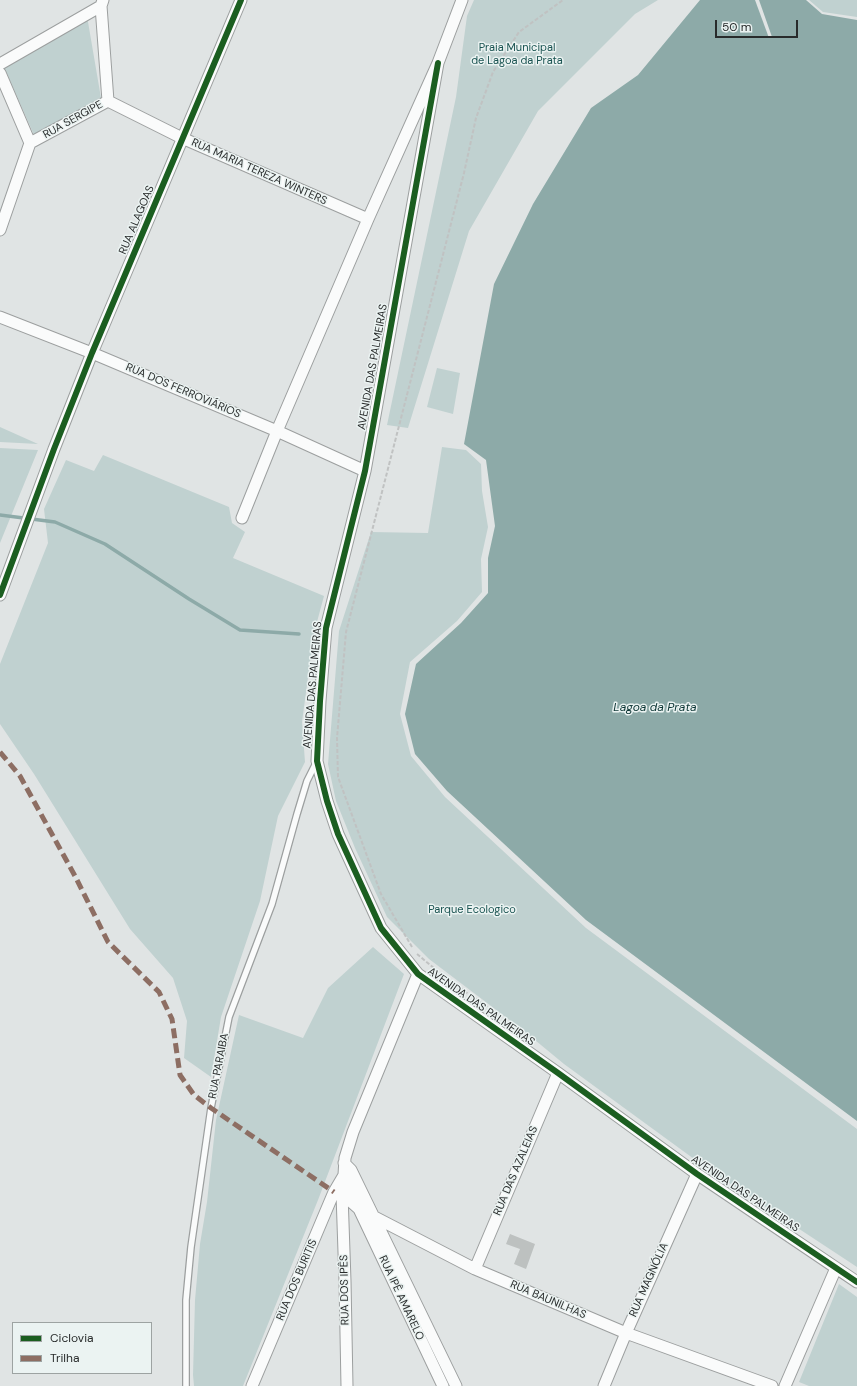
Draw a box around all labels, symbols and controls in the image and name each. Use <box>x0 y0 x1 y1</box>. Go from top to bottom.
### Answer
scale bar <box>717 12 800 38</box>
text: 50 m <box>722 19 751 35</box>
park label: Praia Municipal de Lagoa da Prata <box>471 41 563 67</box>
street label: RUA SERGIPE <box>41 98 105 142</box>
street label: RUA MARIA TEREZA WINTERS <box>189 136 329 208</box>
street label: RUA ALAGOAS <box>117 184 157 256</box>
street label: AVENIDA DAS PALMEIRAS <box>355 303 391 431</box>
street label: RUA DOS FERROVIÁRIOS <box>124 361 242 421</box>
street label: AVENIDA DAS PALMEIRAS <box>301 621 325 749</box>
water label: Lagoa da Prata <box>613 701 697 715</box>
park label: Parque Ecologico <box>428 903 516 917</box>
street label: AVENIDA DAS PALMEIRAS <box>425 965 537 1049</box>
street label: RUA PARAIBA <box>206 1032 232 1100</box>
street label: RUA DAS AZALEIAS <box>491 1124 541 1218</box>
street label: AVENIDA DAS PALMEIRAS <box>688 1153 802 1235</box>
street label: RUA DOS BURITIS <box>274 1237 320 1323</box>
street label: RUA MAGNÓLIA <box>627 1241 671 1319</box>
street label: RUA IPÊ AMARELO <box>376 1254 426 1342</box>
street label: RUA DOS IPÊS <box>338 1255 352 1325</box>
street label: RUA BAUNILHAS <box>508 1278 588 1322</box>
legend <box>12 1322 152 1374</box>
text: Ciclovia <box>50 1330 94 1346</box>
text: Trilha <box>50 1350 79 1366</box>

